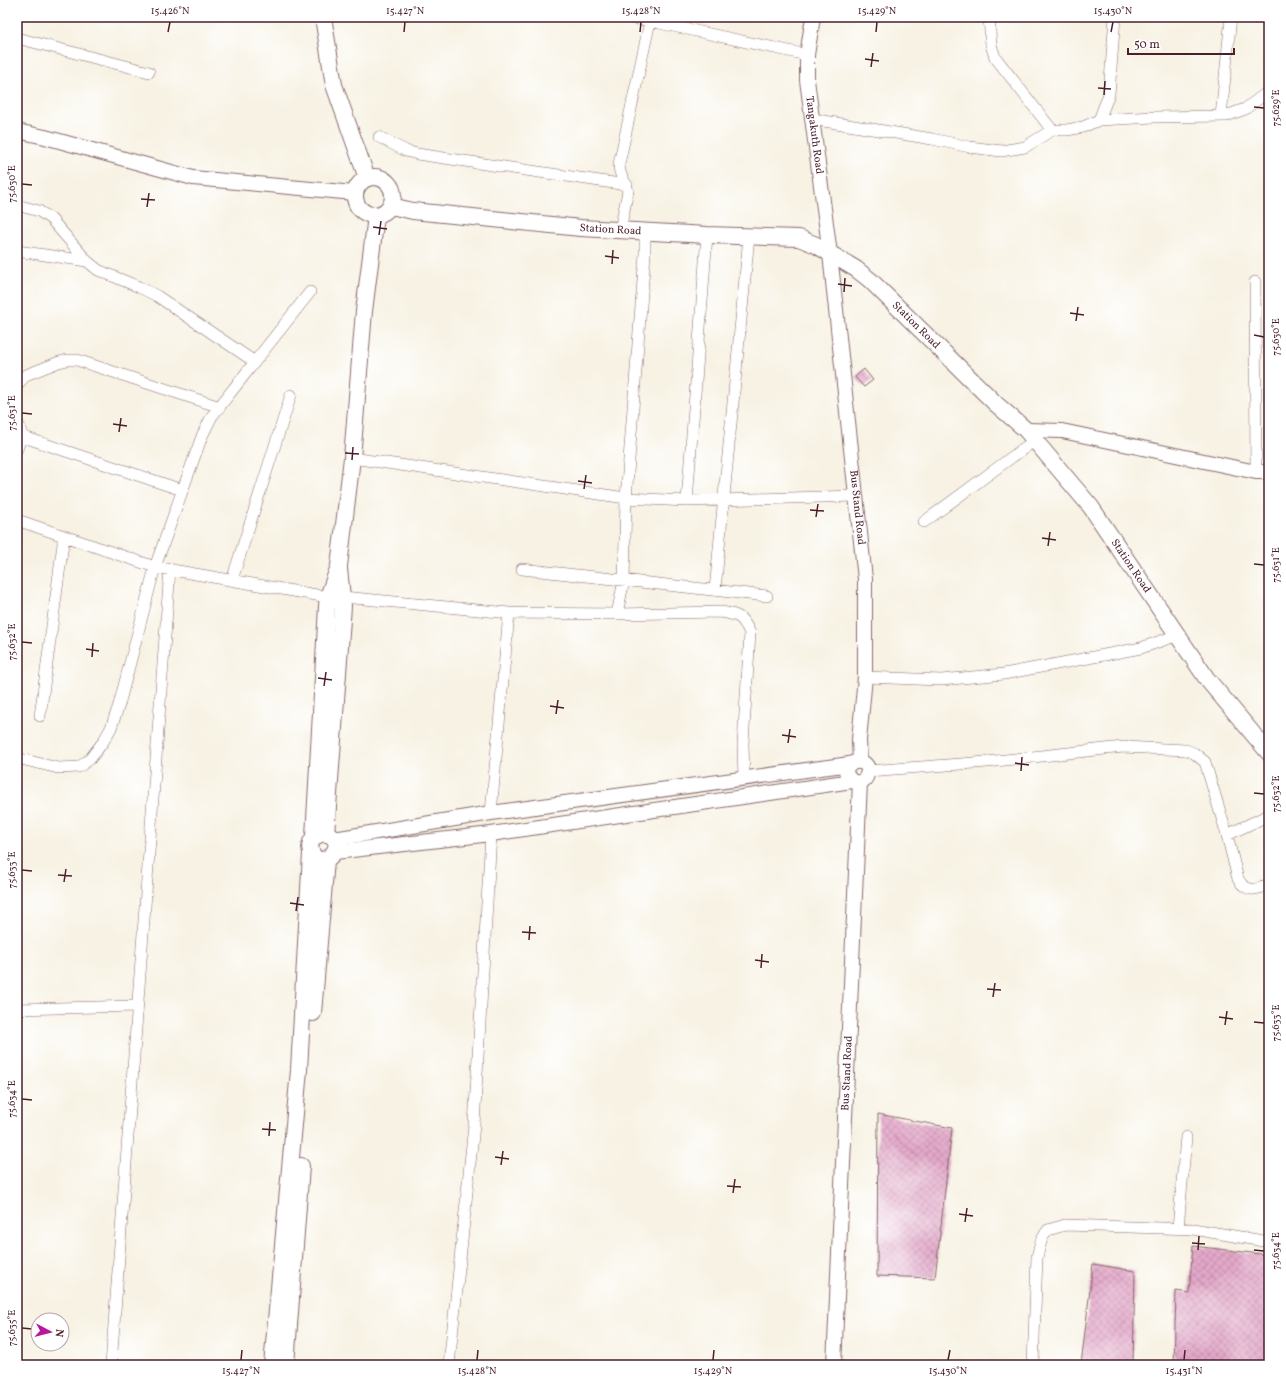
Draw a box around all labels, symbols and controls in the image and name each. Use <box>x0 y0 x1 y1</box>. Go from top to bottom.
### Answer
text: 15.426°N <box>151 4 190 18</box>
text: 15.427°N <box>386 4 425 18</box>
text: 15.428°N <box>622 4 661 18</box>
text: 15.429°N <box>858 4 897 18</box>
text: 15.430°N <box>1094 4 1133 18</box>
scale bar <box>1128 30 1234 56</box>
text: 50 m <box>1134 37 1160 53</box>
text: 75.629°E <box>1269 89 1283 127</box>
street label: Tangakuth Road <box>802 95 827 175</box>
text: 75.630°E <box>5 165 19 203</box>
street label: Station Road <box>579 220 642 239</box>
street label: Station Road <box>889 298 943 352</box>
text: 75.630°E <box>1269 318 1283 356</box>
text: 75.631°E <box>5 395 19 431</box>
street label: Bus Stand Road <box>846 469 869 546</box>
street label: Station Road <box>1107 536 1154 596</box>
text: 75.631°E <box>1269 547 1283 583</box>
text: 75.632°E <box>5 624 19 661</box>
text: 75.632°E <box>1269 776 1283 813</box>
text: 75.633°E <box>5 852 19 888</box>
text: 75.633°E <box>1269 1005 1283 1041</box>
street label: Bus Stand Road <box>838 1035 856 1111</box>
text: 75.634°E <box>5 1080 19 1118</box>
text: 75.634°E <box>1269 1232 1283 1270</box>
text: 75.635°E <box>5 1310 19 1346</box>
north arrow <box>30 1312 70 1352</box>
text: N <box>51 1328 66 1338</box>
text: 15.427°N <box>222 1364 261 1378</box>
text: 15.428°N <box>458 1364 497 1378</box>
text: 15.429°N <box>694 1364 733 1378</box>
text: 15.430°N <box>929 1364 968 1378</box>
text: 15.431°N <box>1166 1364 1203 1378</box>

